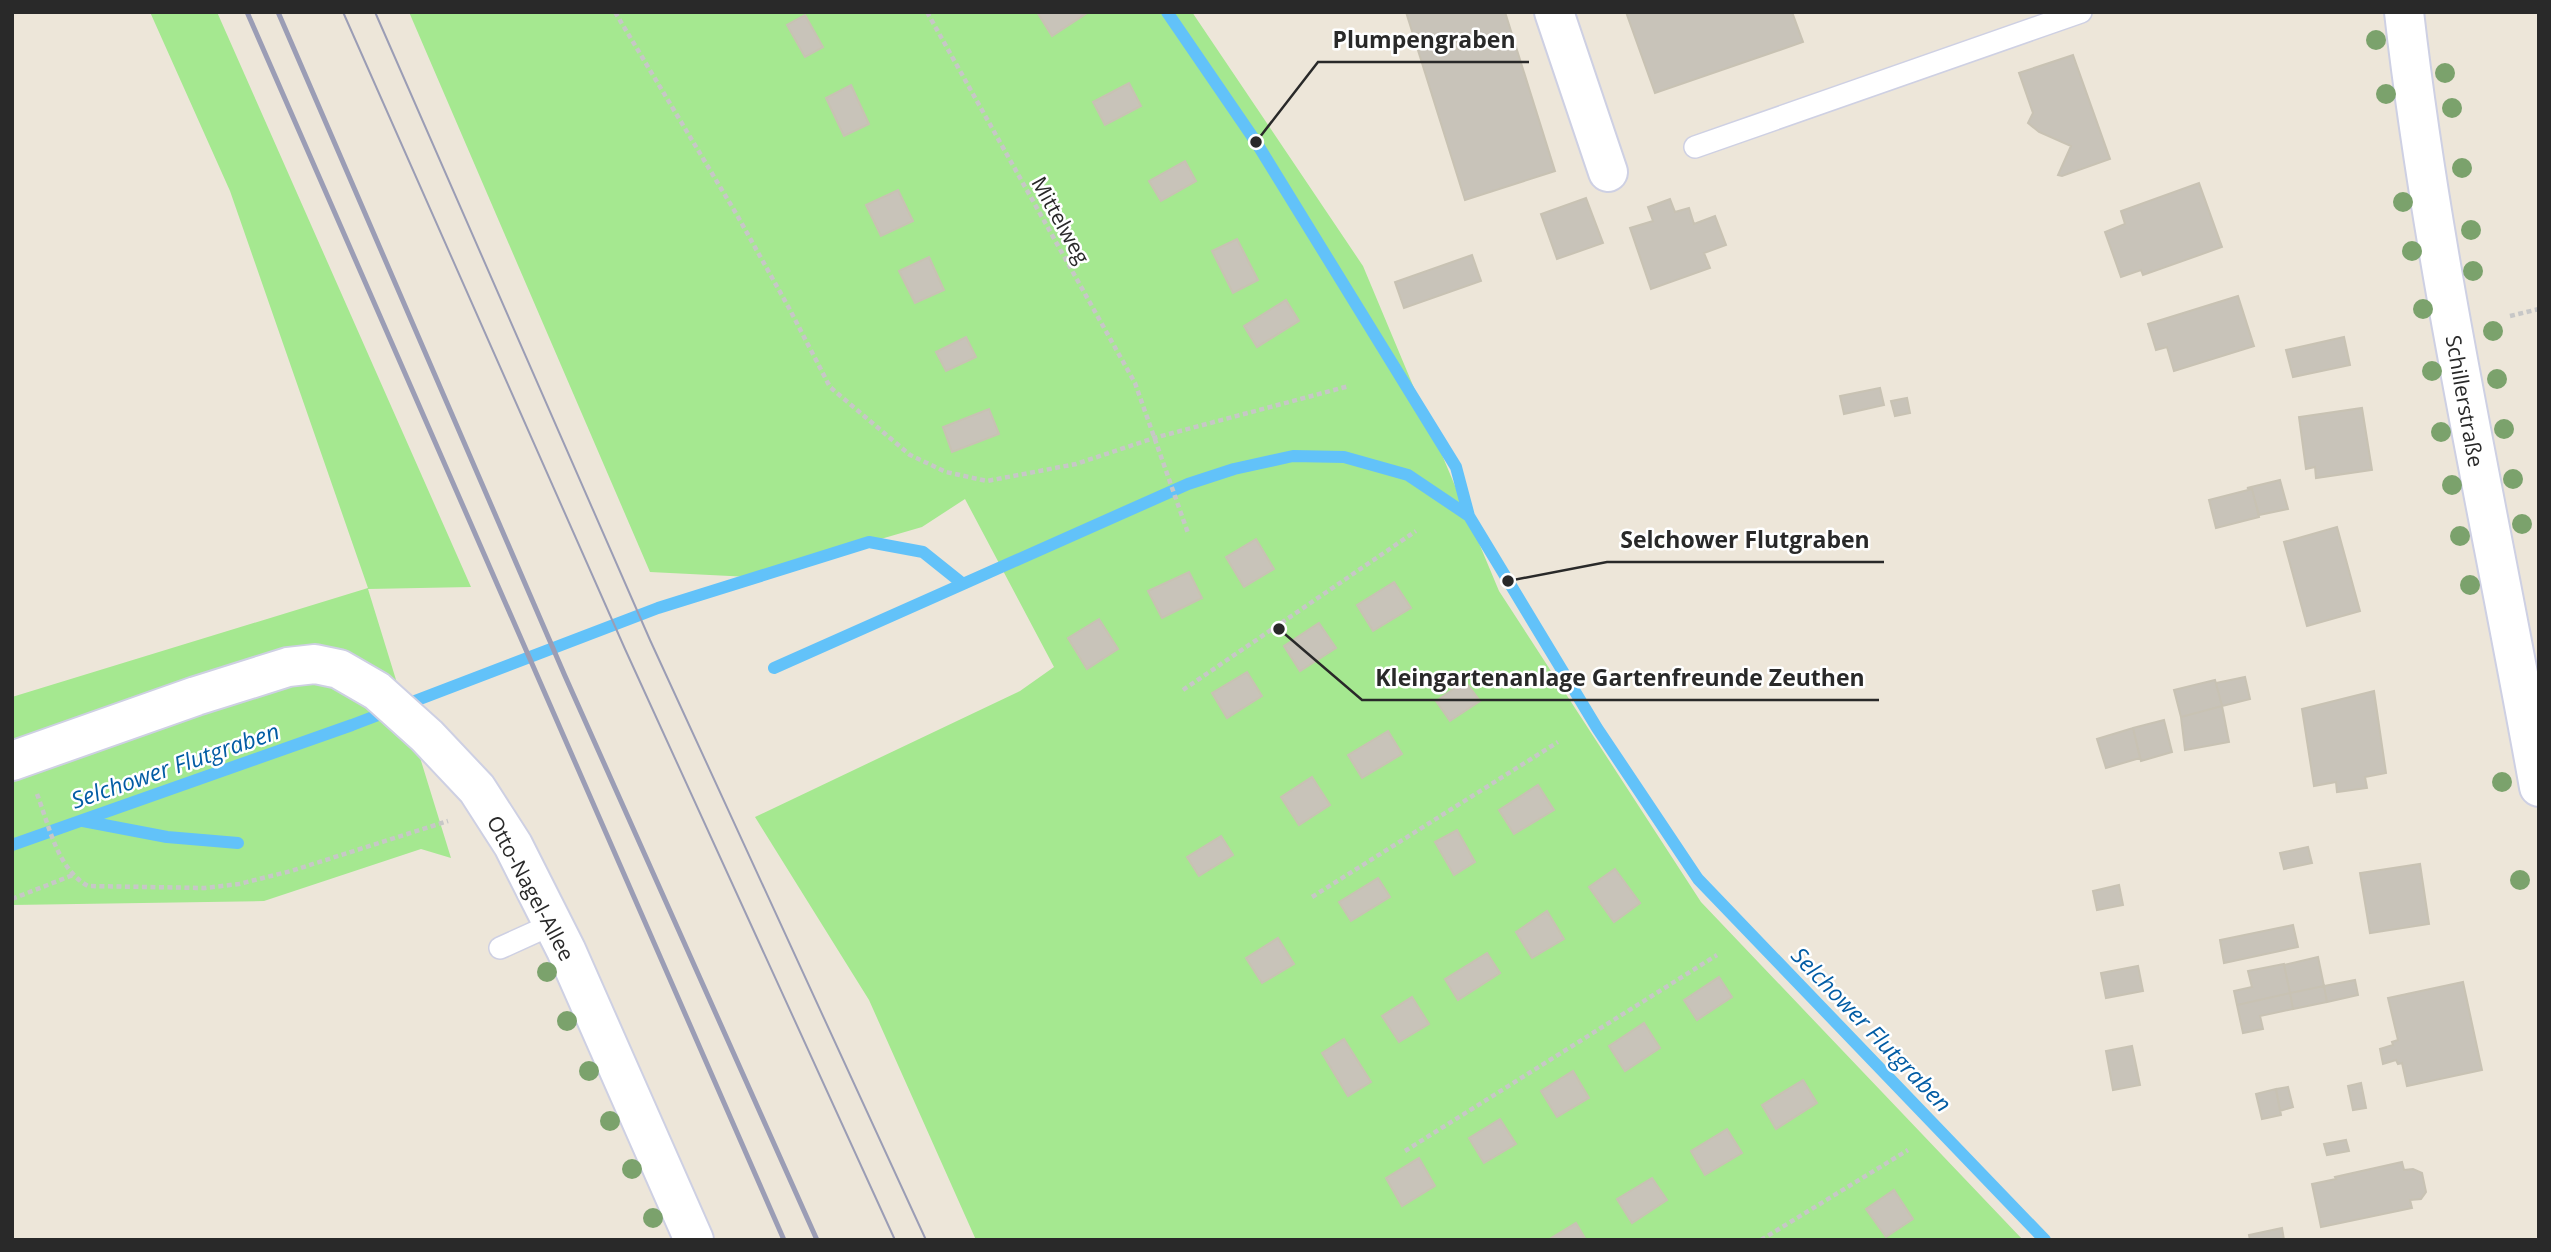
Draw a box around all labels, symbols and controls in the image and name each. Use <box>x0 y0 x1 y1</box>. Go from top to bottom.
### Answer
callout: Plumpengraben <box>1318 18 1529 62</box>
text: Plumpengraben <box>1332 23 1516 55</box>
street label: Mittelweg <box>1026 171 1096 269</box>
street label: Schillerstraße <box>2440 333 2490 469</box>
callout: Selchower Flutgraben <box>1607 518 1884 562</box>
text: Selchower Flutgraben <box>1620 523 1870 555</box>
callout: Kleingartenanlage Gartenfreunde Zeuthen <box>1362 656 1879 700</box>
text: Kleingartenanlage Gartenfreunde Zeuthen <box>1375 661 1865 693</box>
water label: Selchower Flutgraben <box>67 714 283 816</box>
street label: Otto-Nagel-Allee <box>481 810 581 966</box>
water label: Selchower Flutgraben <box>1785 939 1959 1119</box>

